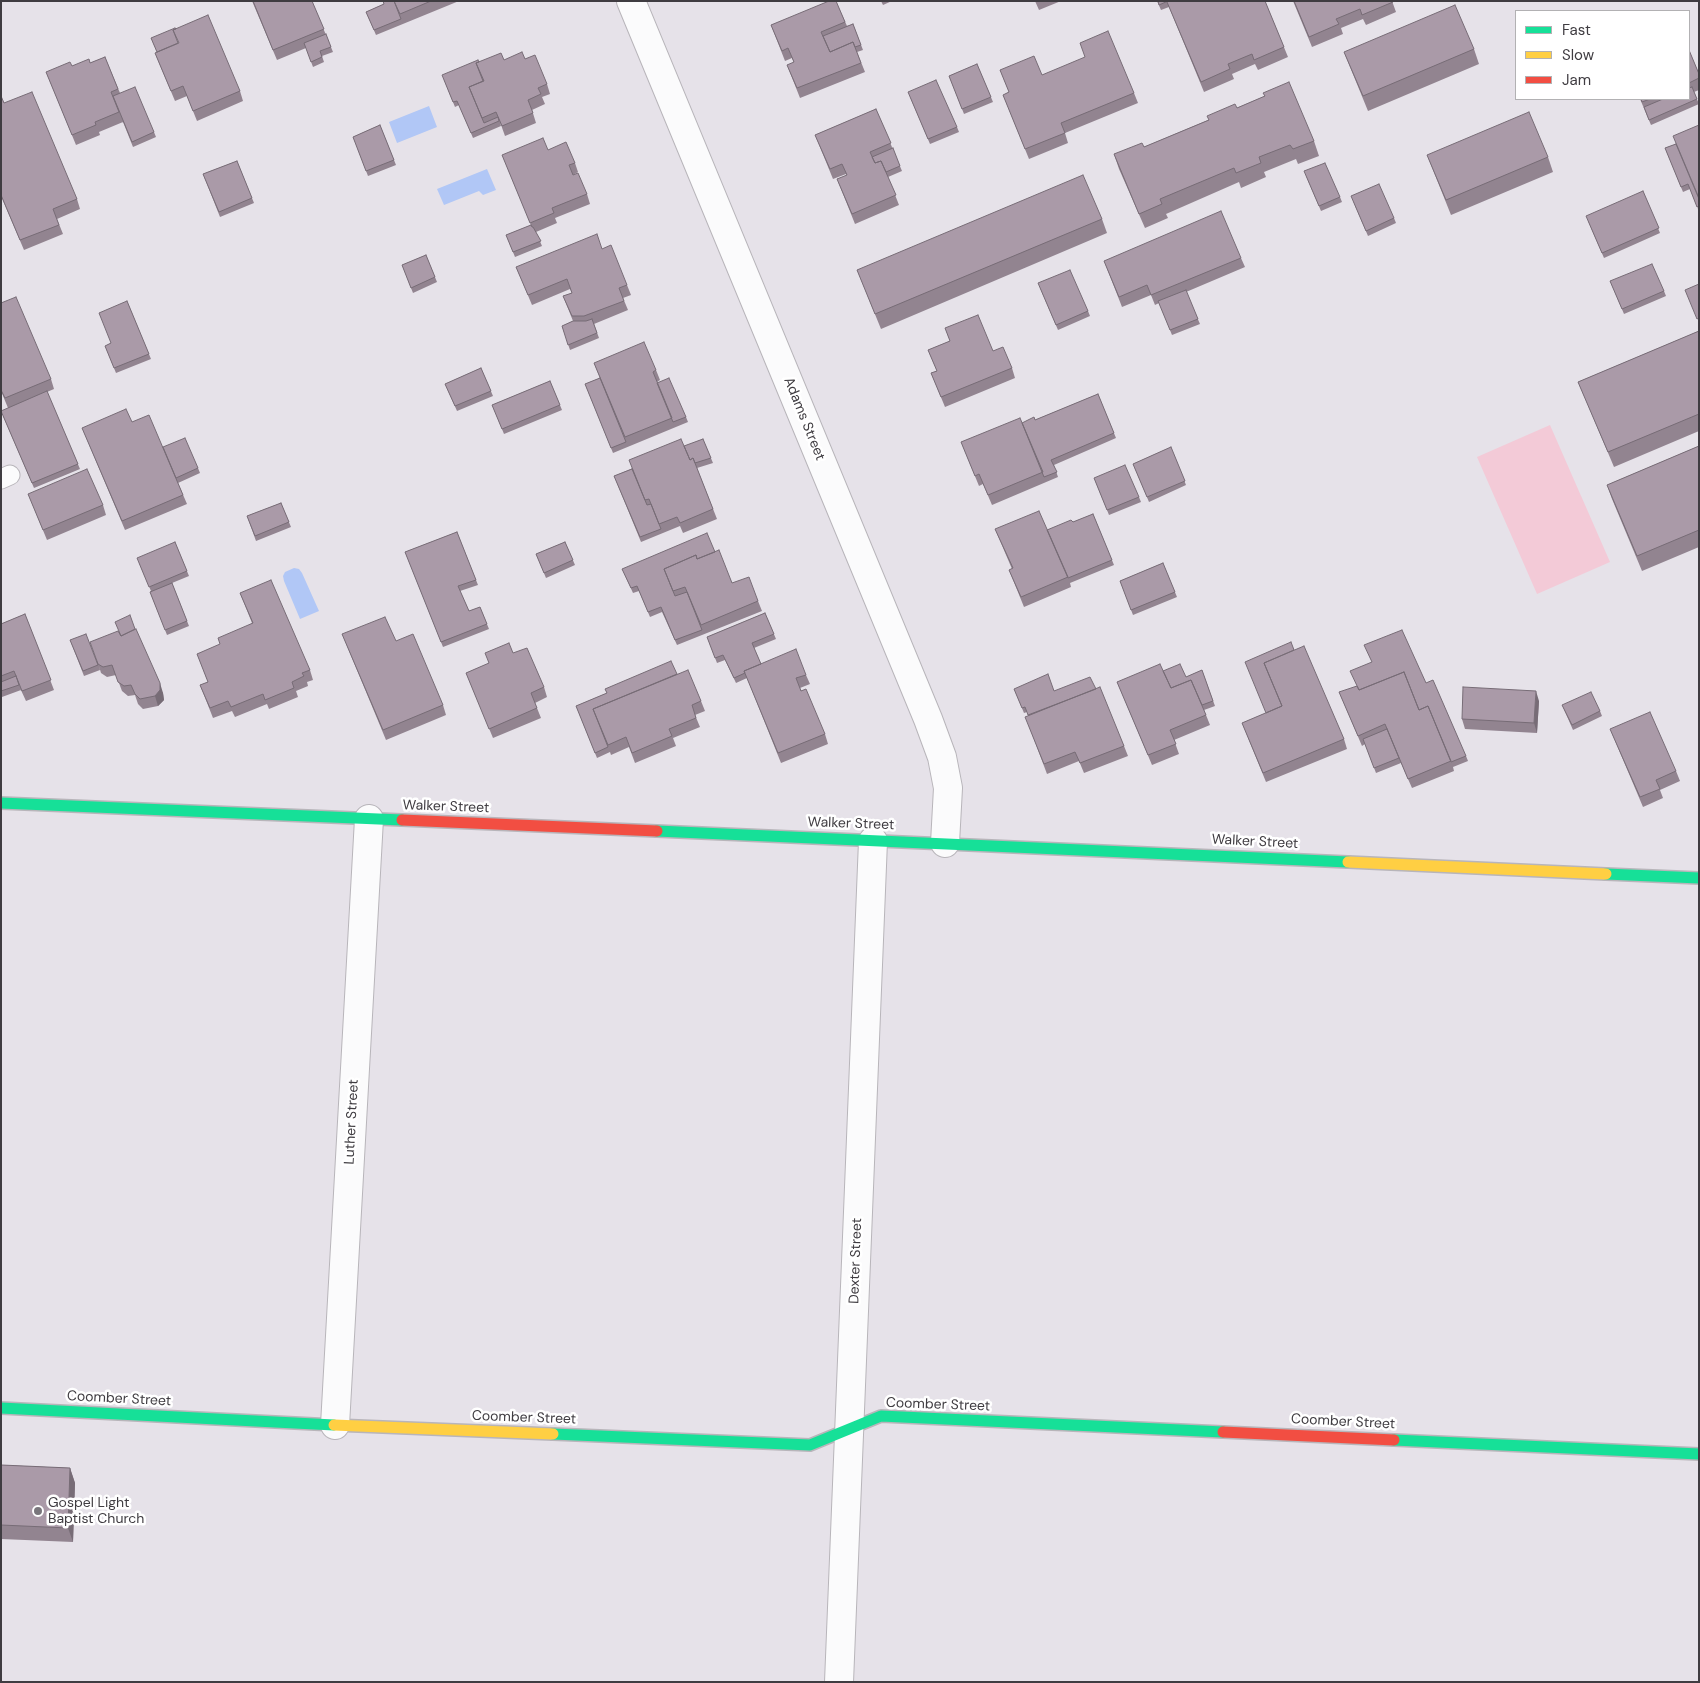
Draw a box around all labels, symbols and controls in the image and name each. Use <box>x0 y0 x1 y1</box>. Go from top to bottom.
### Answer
legend <box>1515 10 1690 100</box>
text: Fast <box>1562 20 1591 40</box>
text: Slow <box>1562 45 1594 65</box>
text: Jam <box>1562 70 1591 90</box>
street label: Adams Street <box>780 375 828 463</box>
street label: Walker Street <box>402 797 490 817</box>
street label: Walker Street <box>807 814 895 834</box>
street label: Walker Street <box>1211 831 1299 853</box>
street label: Luther Street <box>341 1079 363 1165</box>
street label: Dexter Street <box>846 1218 866 1304</box>
street label: Coomber Street <box>66 1388 172 1410</box>
street label: Coomber Street <box>886 1395 990 1415</box>
street label: Coomber Street <box>472 1408 576 1428</box>
street label: Coomber Street <box>1290 1411 1396 1433</box>
place label: Gospel Light Baptist Church <box>48 1495 144 1528</box>
marker: Gospel Light Baptist Church <box>32 1505 44 1517</box>

